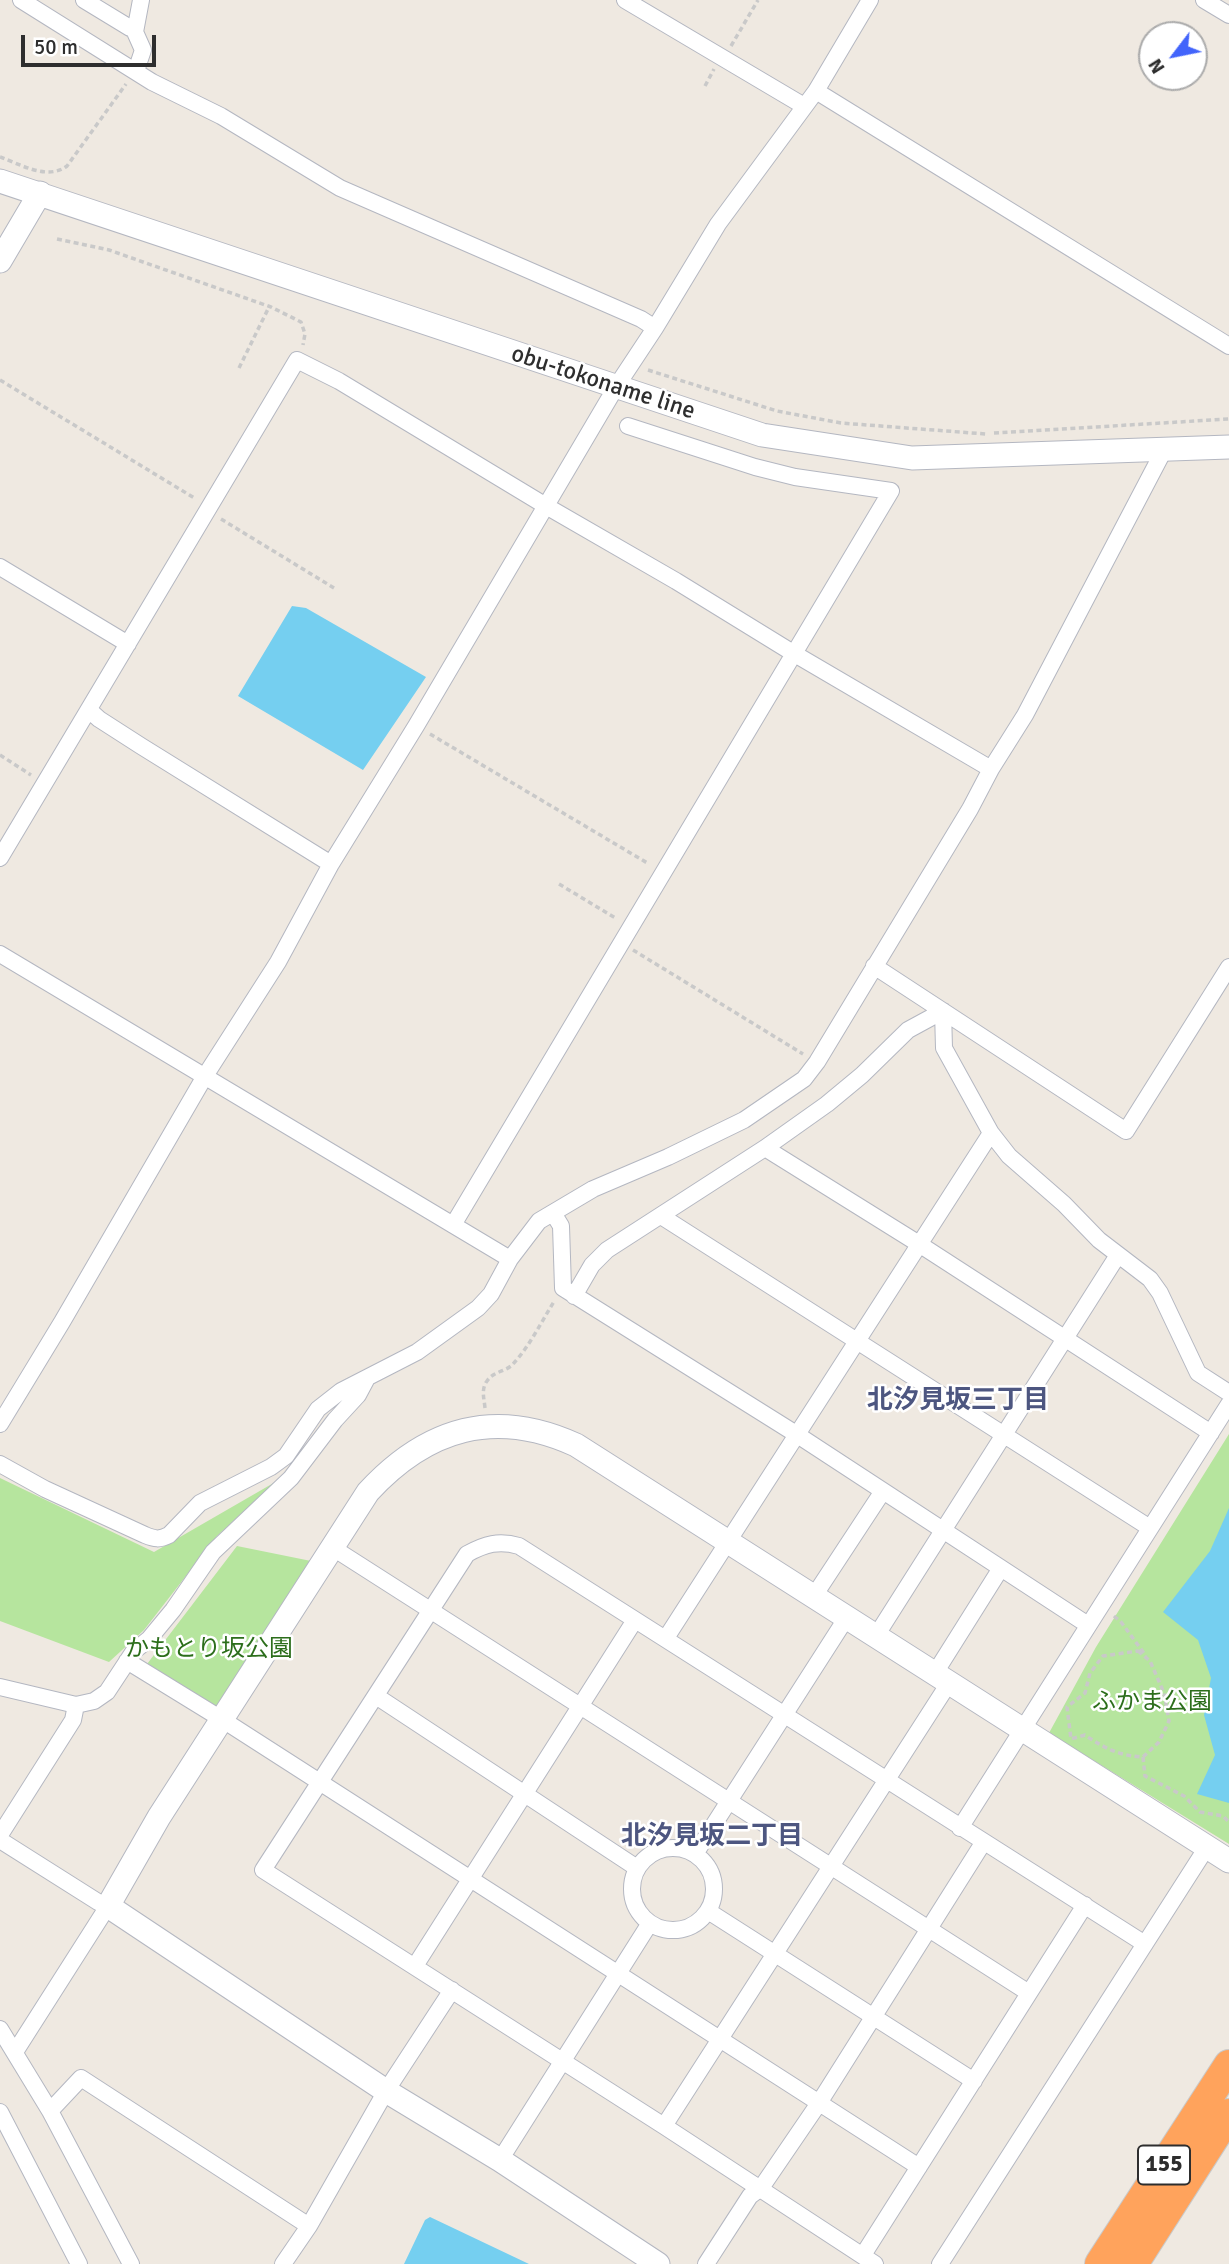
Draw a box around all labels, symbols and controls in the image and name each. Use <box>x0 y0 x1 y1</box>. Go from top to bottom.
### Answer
scale bar <box>24 21 159 65</box>
north arrow <box>1138 21 1208 91</box>
text: 50 m <box>34 34 78 60</box>
text: N <box>1143 54 1171 78</box>
street label: obu-tokoname line <box>507 340 699 426</box>
district label: 北汐見坂三丁目 <box>867 1385 1049 1417</box>
park label: かもとり坂公園 <box>125 1636 293 1664</box>
park label: ふかま公園 <box>1092 1689 1212 1717</box>
district label: 北汐見坂二丁目 <box>621 1821 803 1853</box>
road number: 155 <box>1138 2146 1190 2184</box>

